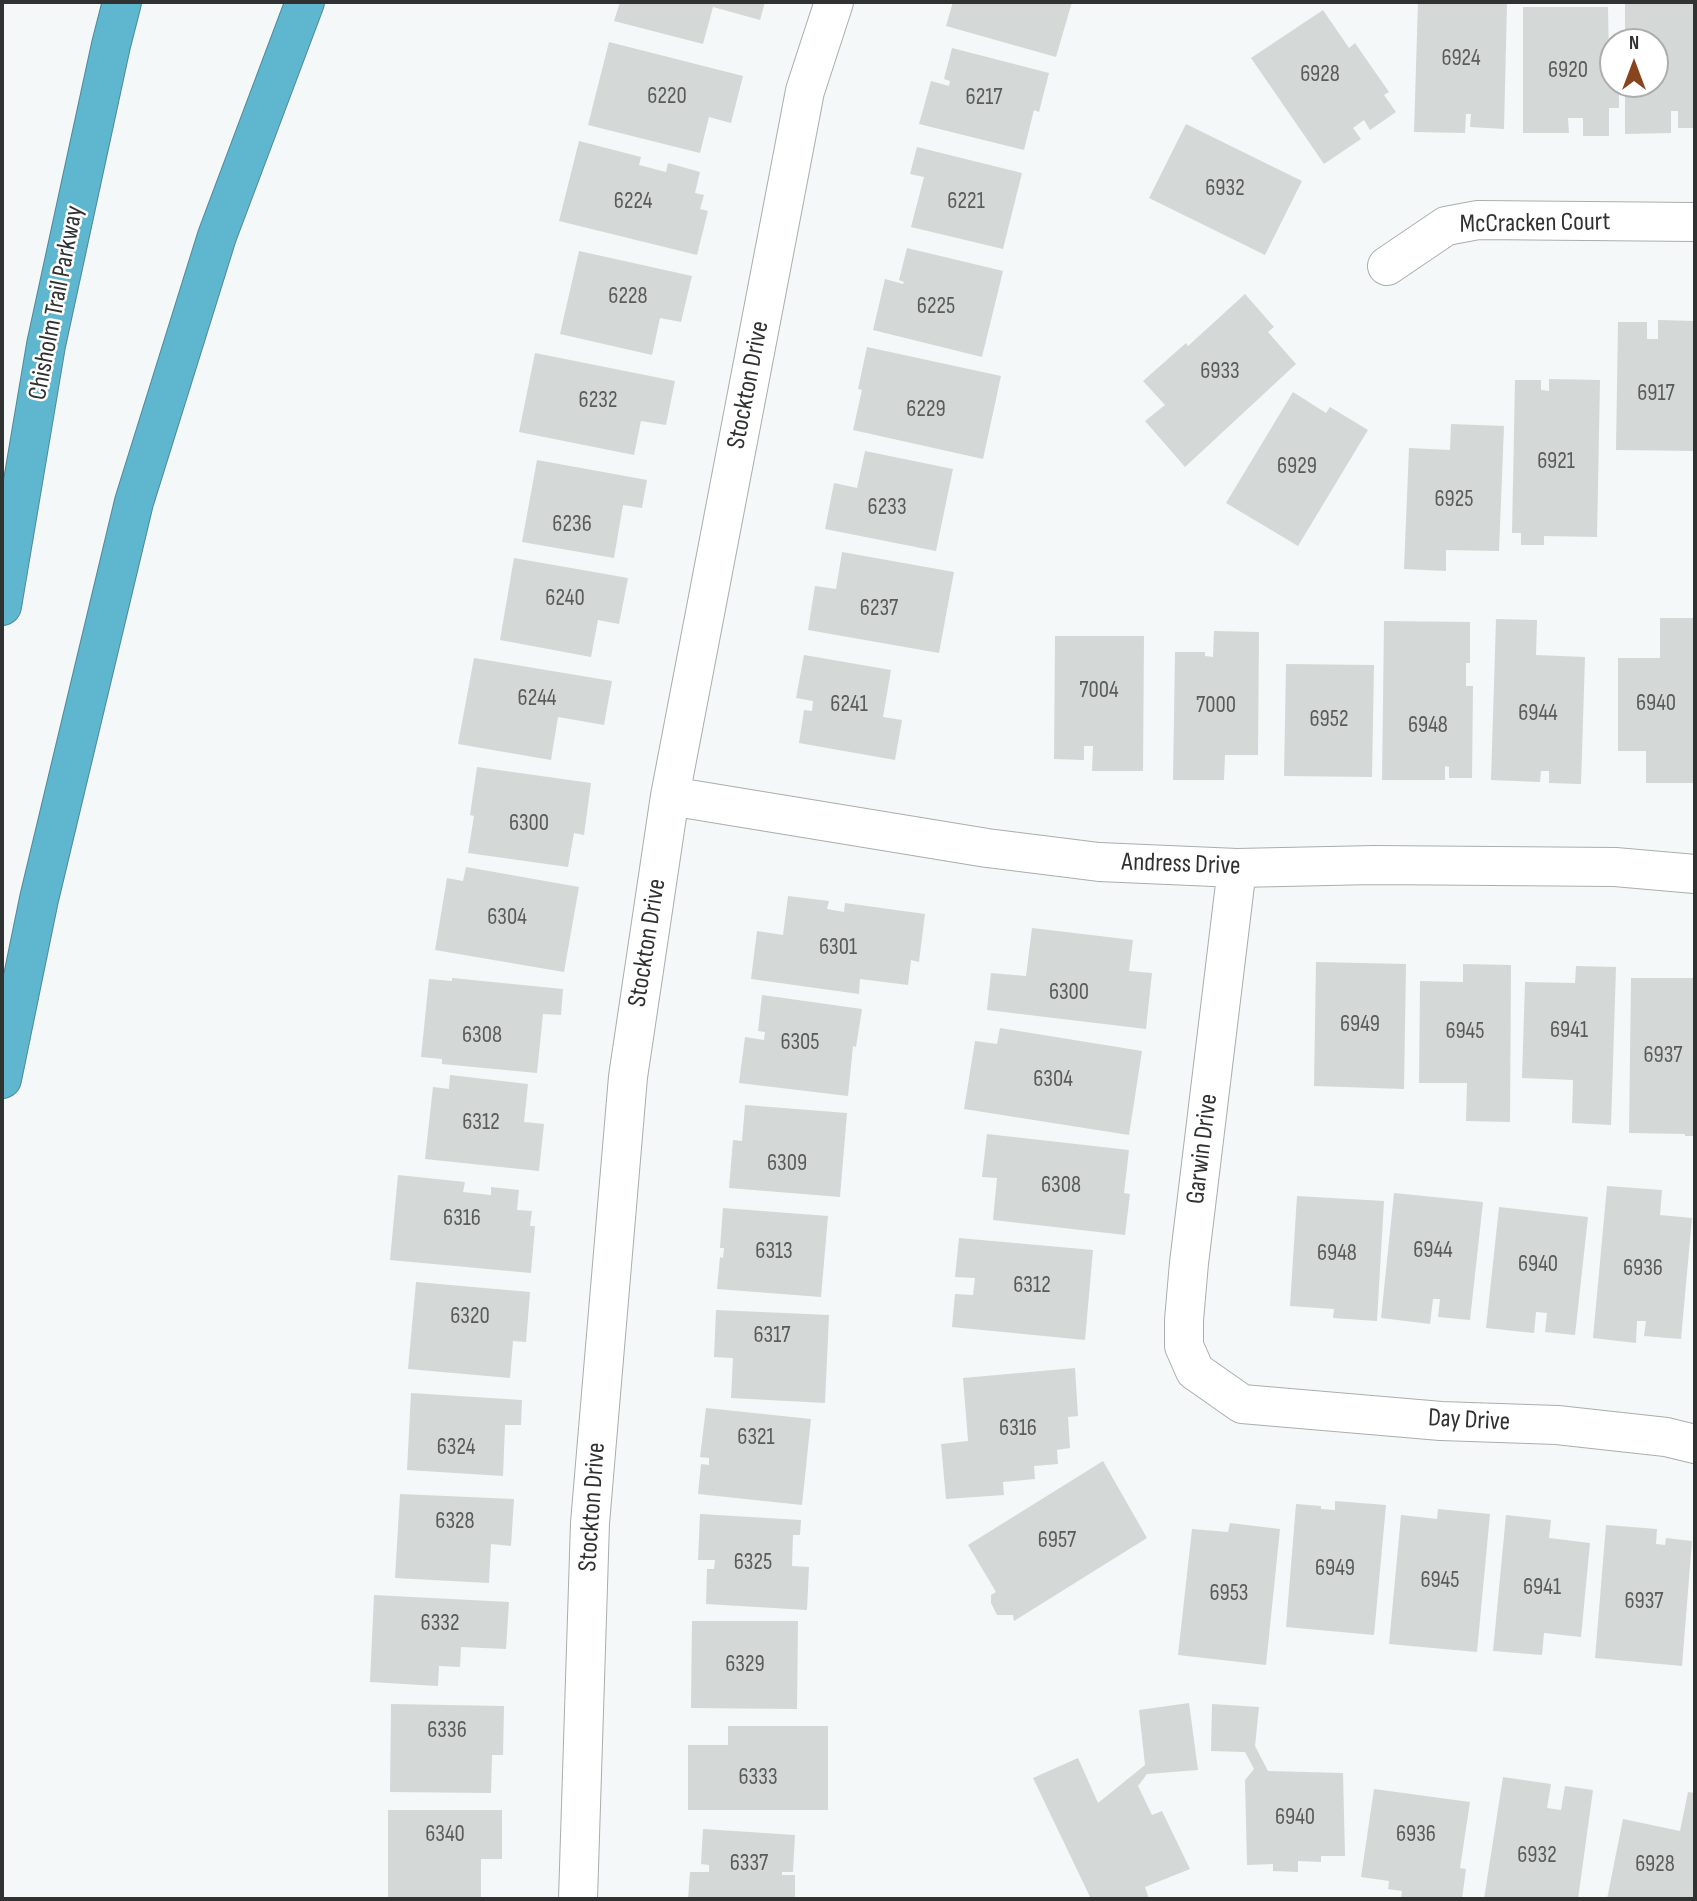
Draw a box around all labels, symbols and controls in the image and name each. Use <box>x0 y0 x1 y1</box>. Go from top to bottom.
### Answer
north arrow <box>1599 28 1669 98</box>
text: N <box>1629 32 1639 55</box>
house number: 6924 <box>1441 45 1481 73</box>
house number: 6920 <box>1548 57 1588 85</box>
house number: 6928 <box>1300 61 1340 89</box>
house number: 6220 <box>647 83 687 111</box>
house number: 6217 <box>965 84 1003 112</box>
house number: 6932 <box>1205 175 1245 203</box>
house number: 6224 <box>614 188 652 216</box>
house number: 6221 <box>947 188 985 216</box>
street label: Chisholm Trail Parkway <box>23 203 91 403</box>
street label: McCracken Court <box>1459 207 1611 241</box>
house number: 6228 <box>608 283 648 311</box>
house number: 6225 <box>917 293 955 321</box>
street label: Stockton Drive <box>721 319 777 451</box>
house number: 6933 <box>1200 358 1240 386</box>
house number: 6917 <box>1637 380 1675 408</box>
house number: 6232 <box>579 387 617 415</box>
house number: 6229 <box>906 396 946 424</box>
house number: 6921 <box>1537 448 1575 476</box>
house number: 6929 <box>1277 453 1317 481</box>
house number: 6925 <box>1435 486 1473 514</box>
house number: 6233 <box>867 494 907 522</box>
house number: 6236 <box>552 511 592 539</box>
house number: 6240 <box>545 585 585 613</box>
house number: 6237 <box>860 595 898 623</box>
house number: 7004 <box>1079 677 1119 705</box>
house number: 6244 <box>518 685 556 713</box>
house number: 6940 <box>1636 690 1676 718</box>
house number: 6241 <box>830 691 868 719</box>
house number: 7000 <box>1196 692 1236 720</box>
house number: 6944 <box>1518 700 1558 728</box>
house number: 6952 <box>1310 706 1348 734</box>
house number: 6948 <box>1408 712 1448 740</box>
house number: 6300 <box>509 810 549 838</box>
street label: Andress Drive <box>1121 847 1241 883</box>
street label: Stockton Drive <box>622 877 674 1009</box>
house number: 6304 <box>487 904 527 932</box>
house number: 6301 <box>819 934 857 962</box>
house number: 6300 <box>1049 979 1089 1007</box>
house number: 6949 <box>1340 1011 1380 1039</box>
house number: 6941 <box>1550 1017 1588 1045</box>
house number: 6945 <box>1445 1018 1485 1046</box>
house number: 6308 <box>462 1022 502 1050</box>
house number: 6305 <box>780 1029 820 1057</box>
house number: 6937 <box>1644 1042 1682 1070</box>
house number: 6304 <box>1033 1066 1073 1094</box>
street label: Garwin Drive <box>1181 1092 1225 1206</box>
house number: 6312 <box>462 1109 500 1137</box>
house number: 6309 <box>767 1150 807 1178</box>
house number: 6308 <box>1041 1172 1081 1200</box>
house number: 6316 <box>443 1205 481 1233</box>
house number: 6944 <box>1413 1237 1453 1265</box>
house number: 6313 <box>755 1238 793 1266</box>
house number: 6948 <box>1317 1240 1357 1268</box>
house number: 6940 <box>1518 1251 1558 1279</box>
house number: 6936 <box>1623 1255 1663 1283</box>
house number: 6312 <box>1013 1272 1051 1300</box>
house number: 6320 <box>450 1303 490 1331</box>
house number: 6317 <box>754 1322 790 1350</box>
street label: Day Drive <box>1427 1403 1511 1439</box>
house number: 6316 <box>999 1415 1037 1443</box>
house number: 6321 <box>737 1424 775 1452</box>
house number: 6324 <box>437 1434 475 1462</box>
street label: Stockton Drive <box>573 1441 613 1573</box>
house number: 6328 <box>435 1508 475 1536</box>
house number: 6957 <box>1038 1527 1076 1555</box>
house number: 6325 <box>734 1549 772 1577</box>
house number: 6949 <box>1315 1555 1355 1583</box>
house number: 6945 <box>1420 1567 1460 1595</box>
house number: 6941 <box>1523 1574 1561 1602</box>
house number: 6953 <box>1210 1580 1248 1608</box>
house number: 6937 <box>1625 1588 1663 1616</box>
house number: 6332 <box>421 1610 459 1638</box>
house number: 6329 <box>725 1651 765 1679</box>
house number: 6336 <box>427 1717 467 1745</box>
house number: 6333 <box>738 1764 778 1792</box>
house number: 6940 <box>1275 1804 1315 1832</box>
house number: 6340 <box>425 1821 465 1849</box>
house number: 6936 <box>1396 1821 1436 1849</box>
house number: 6932 <box>1517 1842 1557 1870</box>
house number: 6337 <box>730 1850 768 1878</box>
house number: 6928 <box>1635 1851 1675 1879</box>

